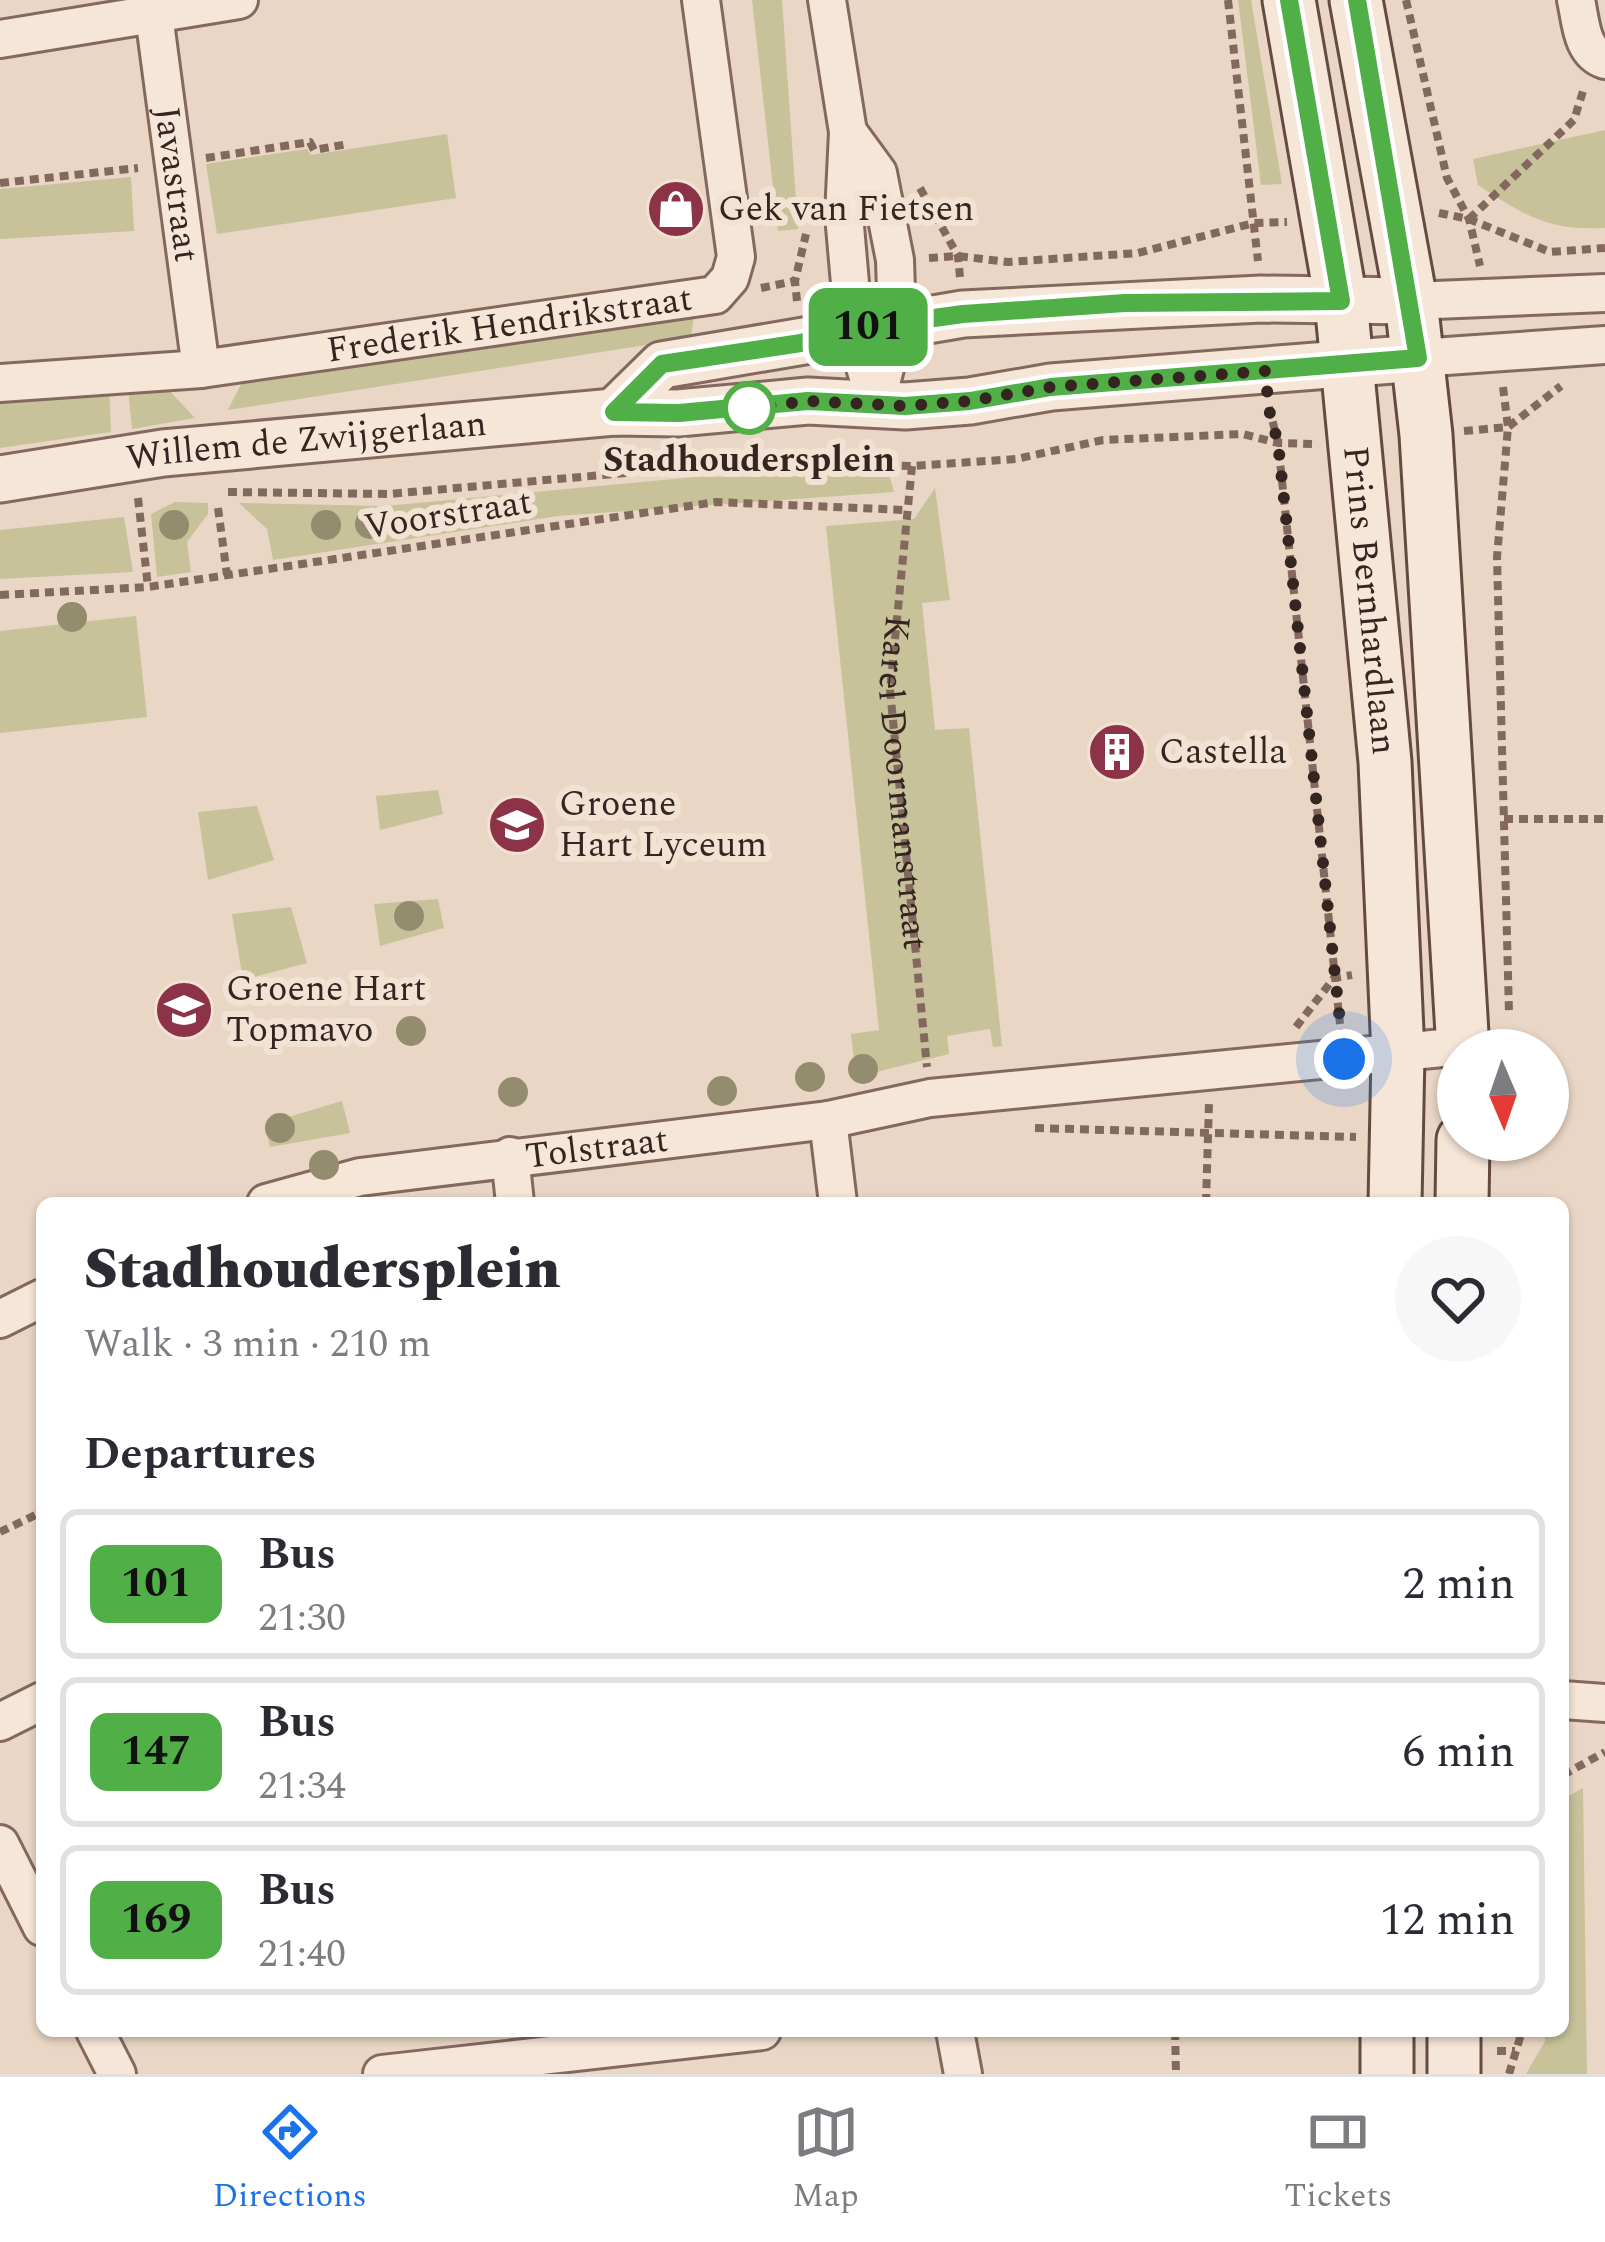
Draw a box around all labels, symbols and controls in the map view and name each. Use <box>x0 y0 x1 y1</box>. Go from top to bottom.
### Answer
street label: Javastraat <box>139 103 214 266</box>
shop icon: Gek van Fietsen <box>645 178 707 240</box>
place label: Gek van Fietsen <box>718 182 974 237</box>
street label: Frederik Hendrikstraat <box>323 271 696 378</box>
line badge: 101 <box>799 288 937 366</box>
text: 101 <box>833 295 903 358</box>
marker: Stadhoudersplein <box>724 383 774 433</box>
street label: Willem de Zwijgerlaan <box>122 396 489 486</box>
place label: Stadhoudersplein <box>603 433 895 488</box>
street label: Prins Bernhardlaan <box>1327 443 1412 757</box>
street label: Voorstraat <box>360 475 536 555</box>
street label: Karel Doormanstraat <box>863 613 943 952</box>
building icon: Castella <box>1086 721 1148 783</box>
place label: Castella <box>1159 725 1287 780</box>
place label: Groene Hart Lyceum <box>559 777 767 873</box>
school or university icon: Groene Hart Lyceum <box>486 794 548 856</box>
place label: Groene Hart Topmavo <box>226 962 426 1058</box>
school or university icon: Groene Hart Topmavo <box>153 979 215 1041</box>
your location <box>1314 1029 1374 1089</box>
north arrow <box>1437 1029 1569 1161</box>
map controls <box>1437 1029 1569 1161</box>
street label: Tolstraat <box>522 1112 671 1184</box>
text: Stadhoudersplein <box>84 1227 561 1313</box>
button: heart <box>1395 1236 1521 1362</box>
text: Walk · 3 min · 210 m <box>84 1315 431 1374</box>
text: Departures <box>84 1420 317 1489</box>
text: Bus <box>258 1520 336 1589</box>
text: 2 min <box>1402 1550 1515 1619</box>
text: 101 <box>121 1552 191 1615</box>
text: 21:30 <box>258 1589 346 1648</box>
text: Bus <box>258 1688 336 1757</box>
text: 6 min <box>1402 1718 1515 1787</box>
text: 147 <box>121 1720 191 1783</box>
text: 21:34 <box>258 1757 346 1816</box>
text: Bus <box>258 1856 336 1925</box>
text: 12 min <box>1380 1886 1515 1955</box>
text: 169 <box>121 1888 191 1951</box>
text: 21:40 <box>258 1925 346 1984</box>
tab: Directions <box>213 2099 367 2221</box>
tab: Map <box>792 2099 859 2221</box>
tab: Tickets <box>1284 2099 1392 2221</box>

